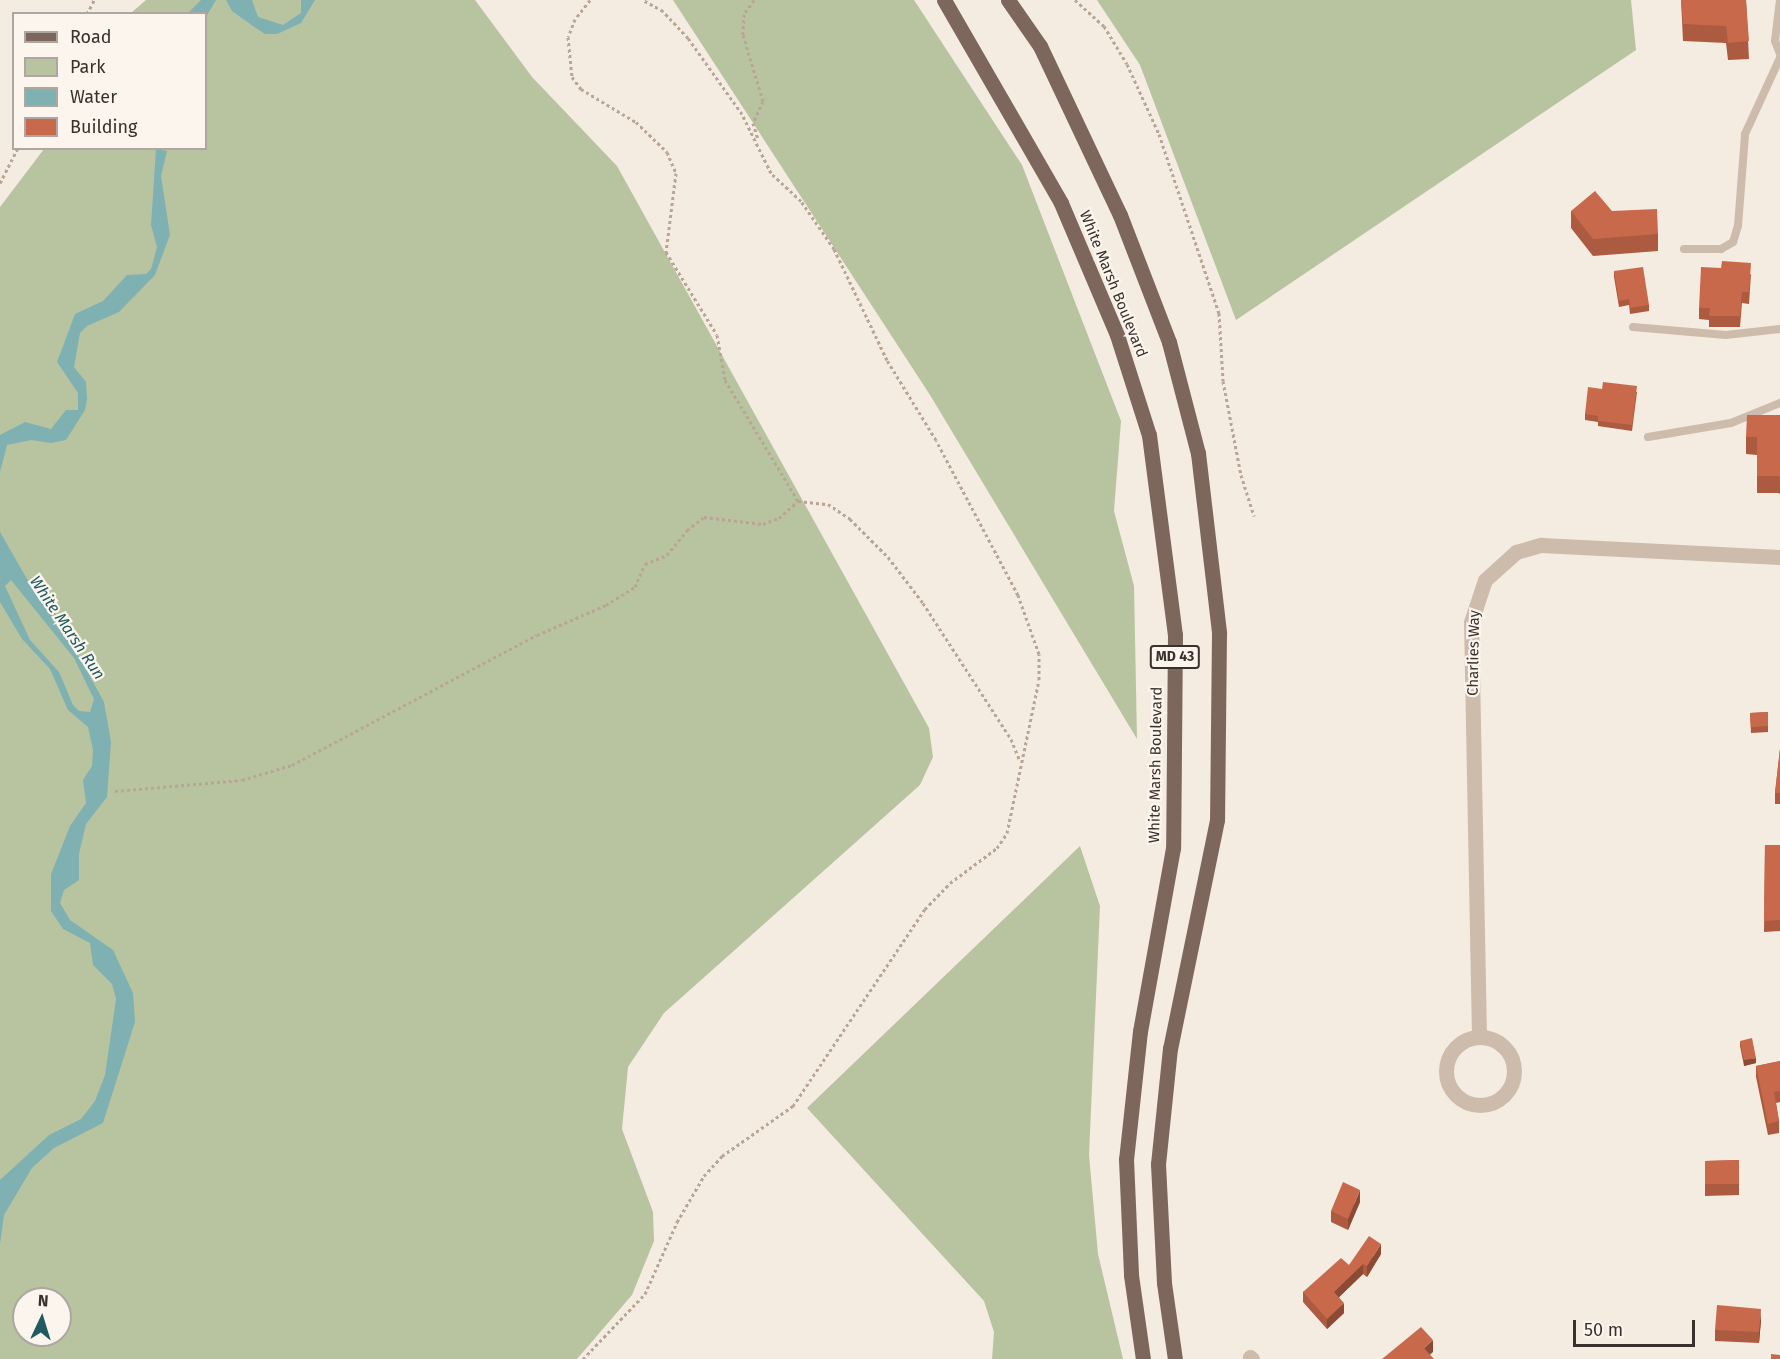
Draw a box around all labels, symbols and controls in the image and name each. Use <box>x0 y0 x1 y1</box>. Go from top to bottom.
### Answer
legend <box>12 12 207 150</box>
text: Road <box>70 26 112 48</box>
text: Park <box>70 56 105 78</box>
text: Water <box>70 86 117 108</box>
text: Building <box>70 116 137 138</box>
street label: White Marsh Boulevard <box>1075 208 1151 360</box>
water label: White Marsh Run <box>25 573 109 683</box>
street label: Charlies Way <box>1464 610 1484 696</box>
road number: MD 43 <box>1150 646 1200 668</box>
street label: White Marsh Boulevard <box>1146 687 1166 843</box>
north arrow <box>12 1287 72 1347</box>
text: N <box>37 1291 49 1310</box>
scale bar <box>1576 1308 1698 1346</box>
text: 50 m <box>1584 1319 1623 1341</box>

